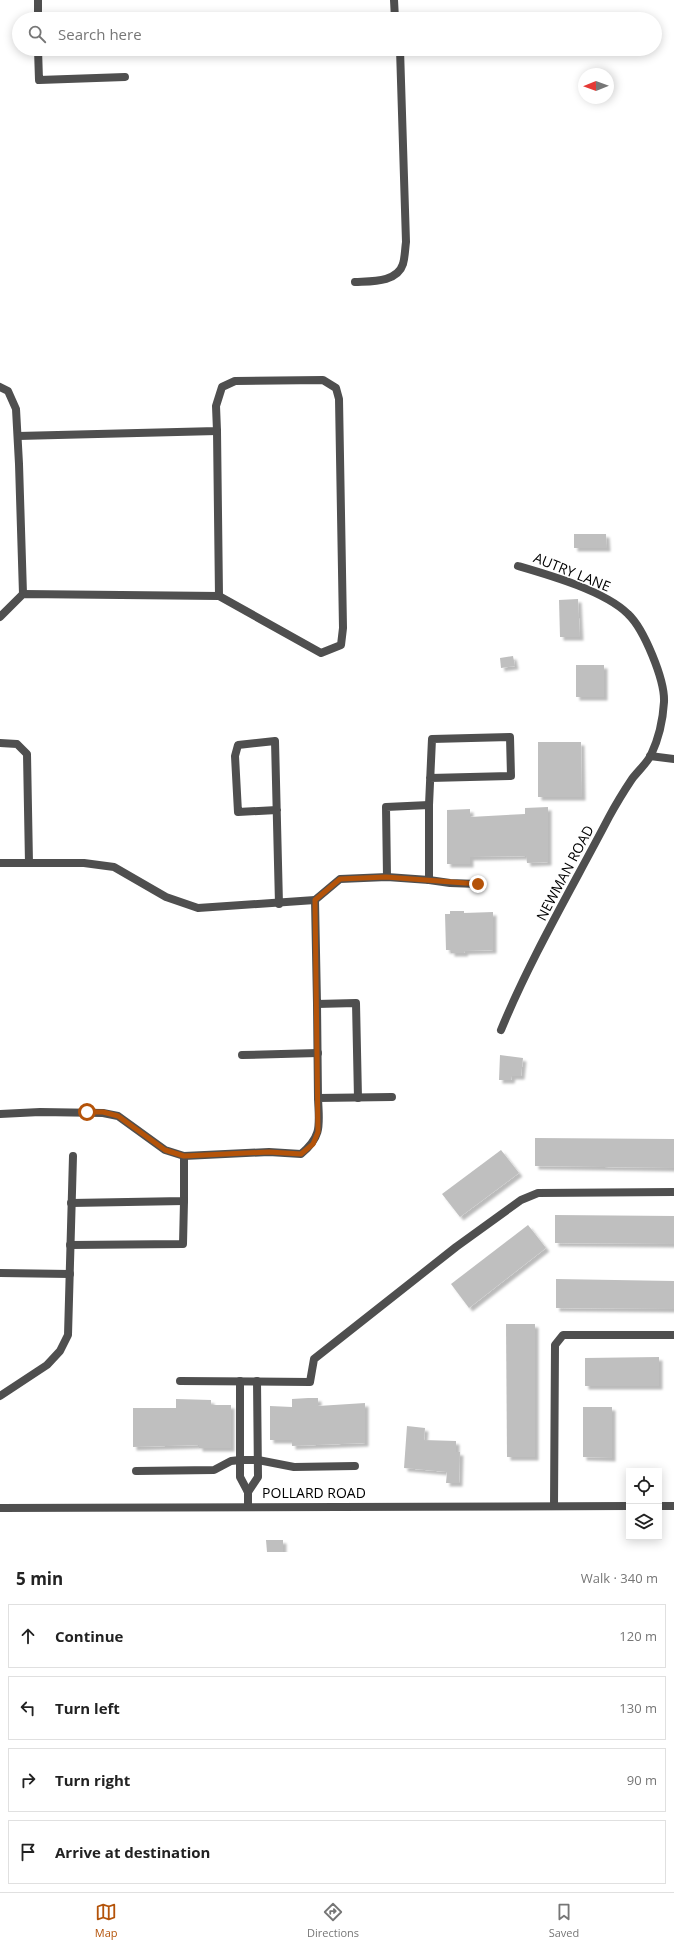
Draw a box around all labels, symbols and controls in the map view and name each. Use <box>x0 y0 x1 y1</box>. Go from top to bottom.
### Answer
search box <box>12 12 662 56</box>
icon: search <box>26 23 48 45</box>
text: Search here <box>58 24 142 44</box>
north arrow <box>578 68 614 104</box>
street label: AUTRY LANE <box>531 547 613 596</box>
street label: NEWMAN ROAD <box>531 822 598 924</box>
route end <box>469 875 487 893</box>
route start <box>78 1103 96 1121</box>
map controls <box>626 1468 662 1540</box>
button: locate <box>626 1468 662 1504</box>
street label: POLLARD ROAD <box>262 1483 366 1502</box>
button: layers <box>626 1504 662 1540</box>
text: 5 min <box>16 1567 63 1590</box>
text: Walk · 340 m <box>581 1569 658 1587</box>
icon: ahead <box>17 1625 39 1647</box>
text: Continue <box>55 1626 123 1646</box>
text: 120 m <box>619 1627 657 1645</box>
icon: left <box>17 1697 39 1719</box>
text: Turn left <box>55 1698 120 1718</box>
text: 130 m <box>619 1699 657 1717</box>
icon: right <box>17 1769 39 1791</box>
text: Turn right <box>55 1770 130 1790</box>
text: 90 m <box>627 1771 657 1789</box>
icon: arrive <box>17 1841 39 1863</box>
text: Arrive at destination <box>55 1842 210 1862</box>
tab: Map <box>95 1901 118 1940</box>
tab: Directions <box>307 1901 359 1940</box>
tab: Saved <box>549 1901 579 1940</box>

